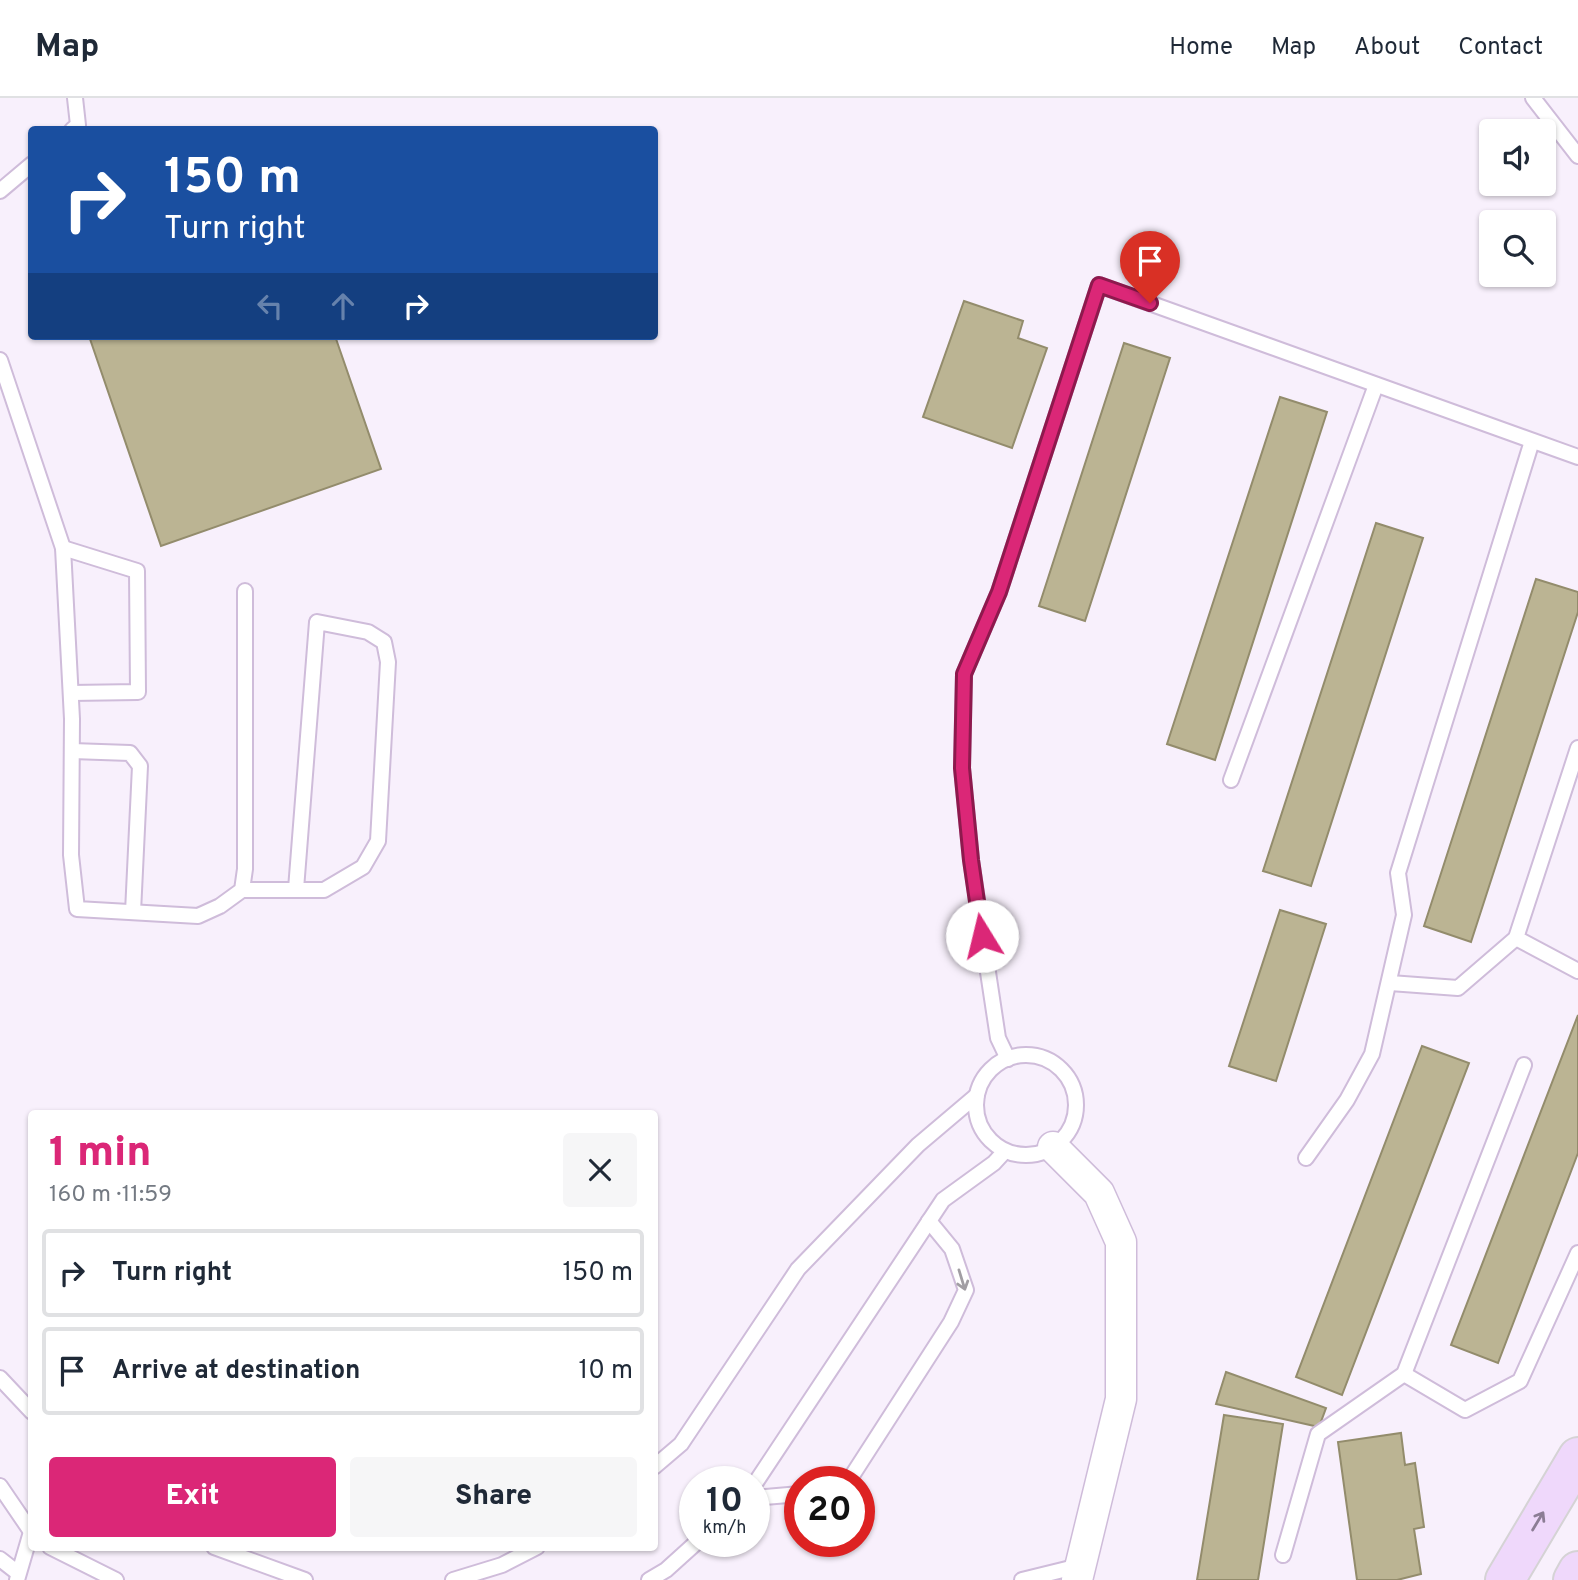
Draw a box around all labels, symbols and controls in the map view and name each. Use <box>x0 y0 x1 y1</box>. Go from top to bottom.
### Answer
text: Map <box>35 27 99 69</box>
text: Home <box>1169 33 1233 63</box>
text: Map <box>1271 33 1316 63</box>
text: About <box>1354 33 1420 63</box>
text: Contact <box>1458 33 1543 63</box>
map controls <box>1479 119 1556 287</box>
button: sound <box>1479 119 1556 196</box>
text: 150 m <box>164 149 301 211</box>
icon: right <box>49 154 140 245</box>
text: Turn right <box>164 210 306 250</box>
button: search <box>1479 210 1556 287</box>
pin <box>1120 231 1180 303</box>
icon: arrive <box>1131 242 1169 280</box>
icon: left <box>251 287 289 325</box>
icon: ahead <box>324 287 362 325</box>
icon: right <box>397 287 435 325</box>
position arrow <box>945 899 1019 973</box>
text: 1 min <box>49 1128 152 1181</box>
button: close <box>563 1133 637 1207</box>
text: 160 m · 11:59 <box>49 1181 172 1210</box>
icon: right <box>53 1254 91 1292</box>
text: Turn right <box>112 1257 232 1290</box>
text: 150 m <box>562 1257 633 1290</box>
one-way arrow <box>956 1268 969 1290</box>
icon: arrive <box>53 1352 91 1390</box>
text: Arrive at destination <box>112 1355 360 1388</box>
text: 10 m <box>578 1355 633 1388</box>
button: Exit <box>49 1457 336 1537</box>
button: Share <box>350 1457 637 1537</box>
speed limit sign: 20 <box>784 1466 875 1557</box>
text: 10 <box>706 1480 743 1524</box>
one-way arrow <box>1532 1511 1546 1531</box>
text: km/h <box>703 1517 746 1540</box>

